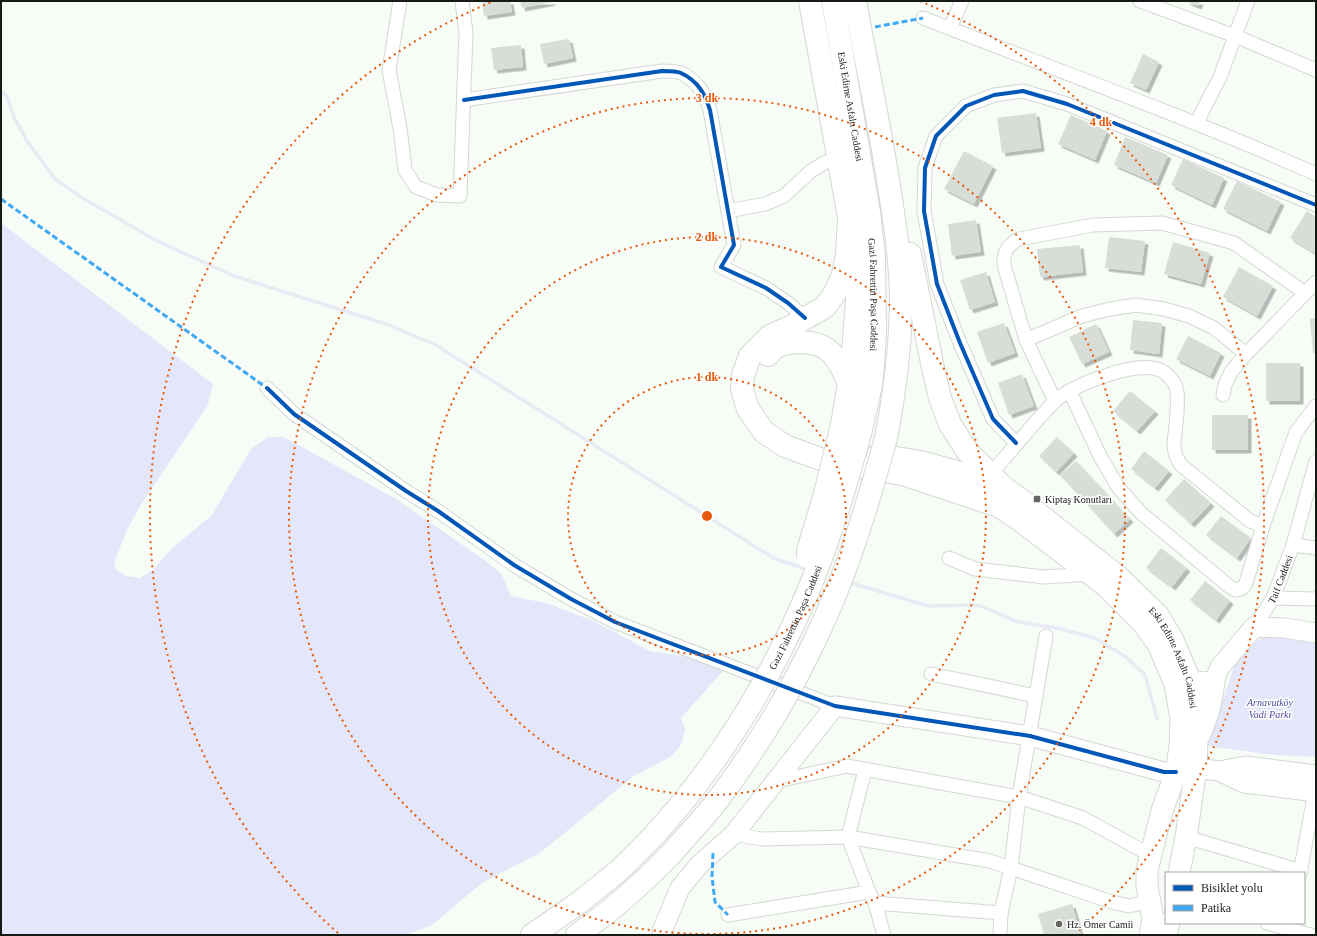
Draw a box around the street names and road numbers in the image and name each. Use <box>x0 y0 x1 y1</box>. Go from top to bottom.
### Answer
street label: Eski Edirne Asfaltı Caddesi <box>836 51 865 162</box>
street label: Gazi Fahrettin Paşa Caddesi <box>866 238 880 352</box>
street label: Taif Caddesi <box>1266 553 1295 606</box>
street label: Gazi Fahrettin Paşa Caddesi <box>767 564 824 671</box>
street label: Eski Edirne Asfaltı Caddesi <box>1147 604 1199 709</box>

